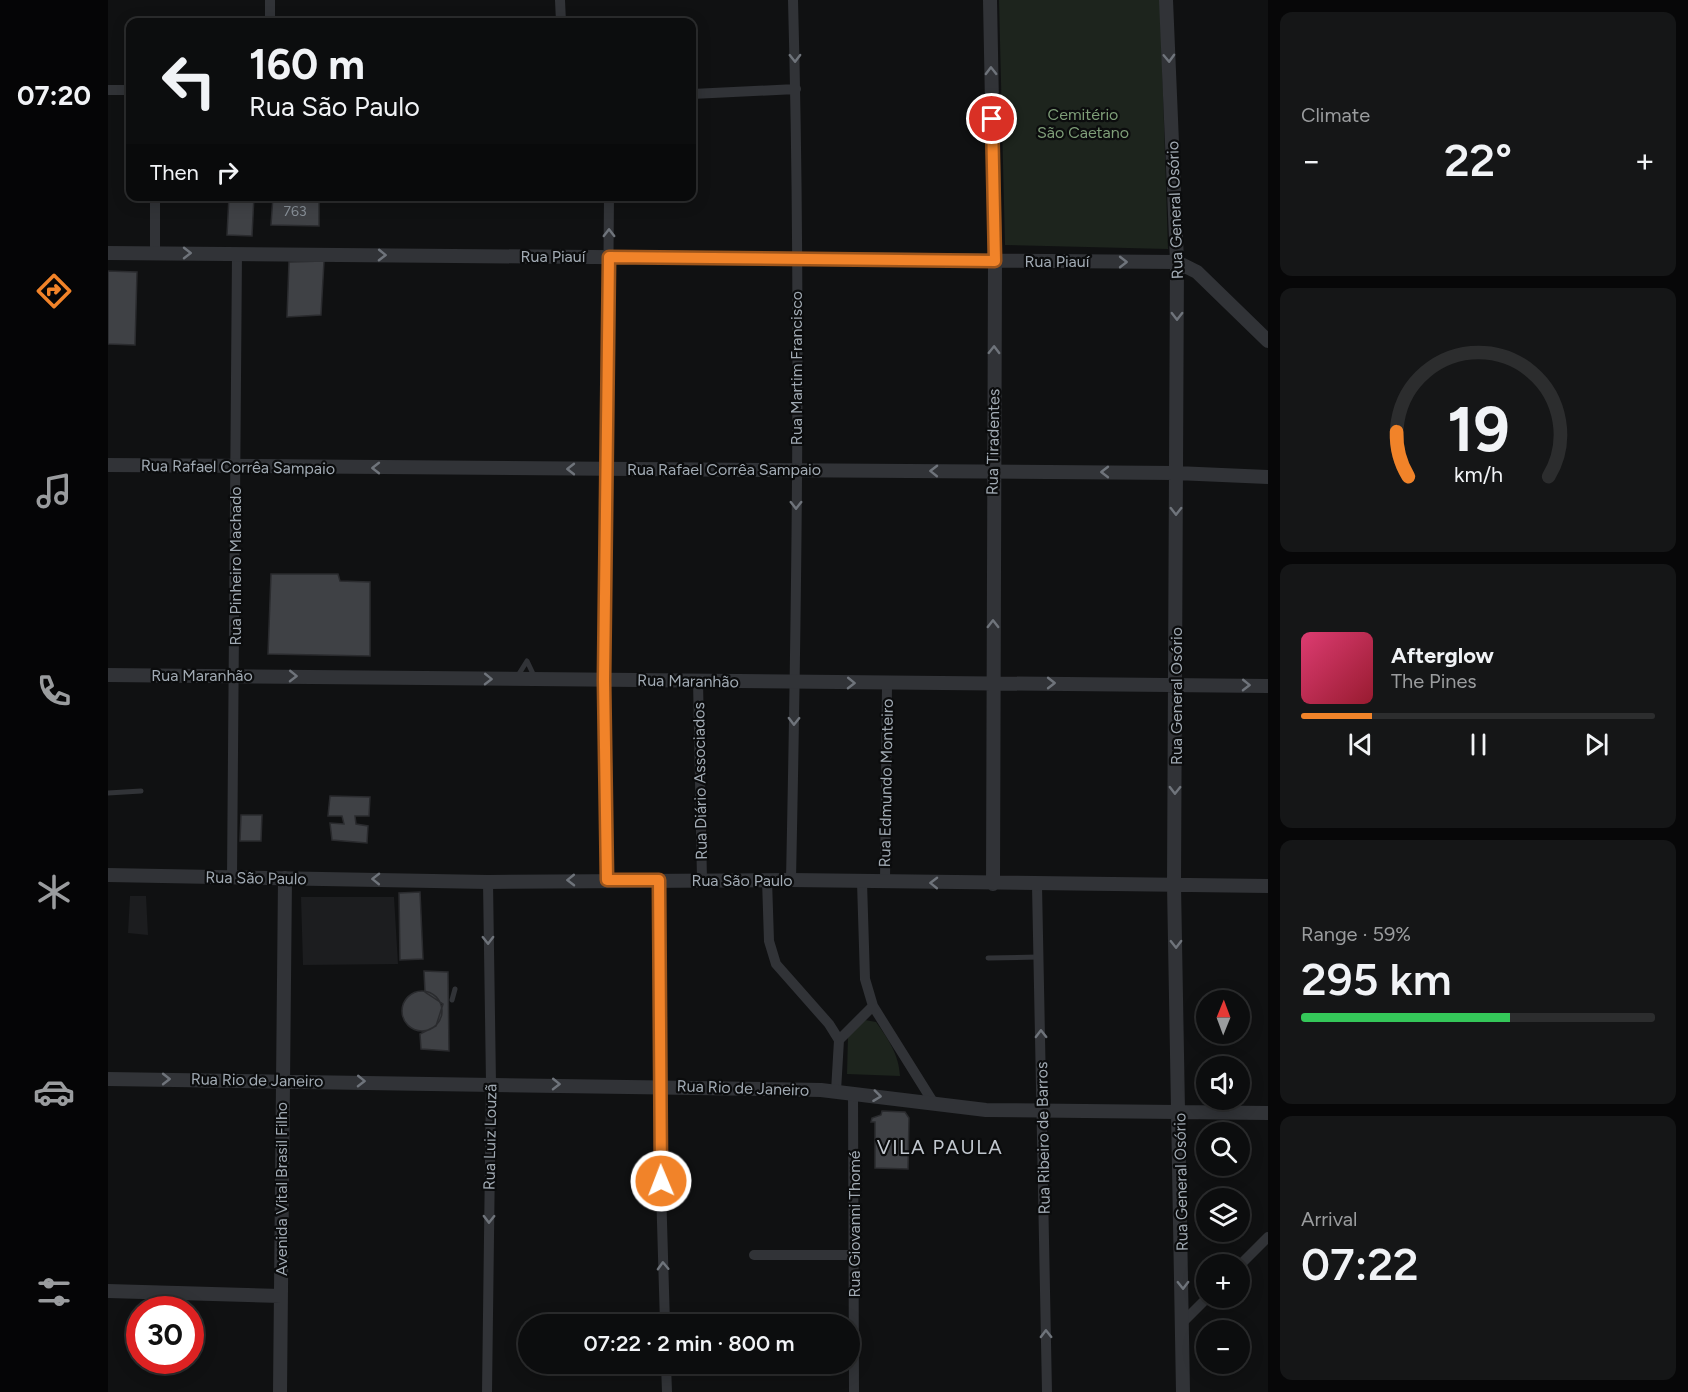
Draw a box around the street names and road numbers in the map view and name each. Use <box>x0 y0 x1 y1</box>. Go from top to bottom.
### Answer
street label: Rua General Osório <box>1163 141 1187 279</box>
street label: Rua Piauí <box>521 247 587 266</box>
street label: Rua Piauí <box>1025 252 1091 271</box>
street label: Rua Martim Francisco <box>787 291 806 445</box>
street label: Rua Tiradentes <box>983 389 1003 495</box>
street label: Rua Rafael Corrêa Sampaio <box>141 456 335 478</box>
street label: Rua Rafael Corrêa Sampaio <box>627 460 821 479</box>
street label: Rua Pinheiro Machado <box>226 486 245 646</box>
street label: Rua General Osório <box>1167 627 1186 765</box>
street label: Rua Maranhão <box>151 666 253 685</box>
street label: Rua Maranhão <box>637 671 739 691</box>
street label: Rua Edmundo Monteiro <box>875 698 897 868</box>
street label: Rua Diário Associados <box>689 702 711 860</box>
street label: Rua São Paulo <box>205 868 307 888</box>
street label: Rua São Paulo <box>691 871 793 890</box>
street label: Rua Ribeiro de Barros <box>1032 1061 1054 1215</box>
street label: Rua Rio de Janeiro <box>191 1069 323 1091</box>
street label: Rua Rio de Janeiro <box>676 1076 810 1100</box>
street label: Rua Luiz Louzã <box>480 1084 500 1190</box>
street label: Avenida Vital Brasil Filho <box>272 1102 291 1276</box>
street label: Rua General Osório <box>1170 1113 1192 1251</box>
street label: Rua Giovanni Thomé <box>845 1150 864 1298</box>

